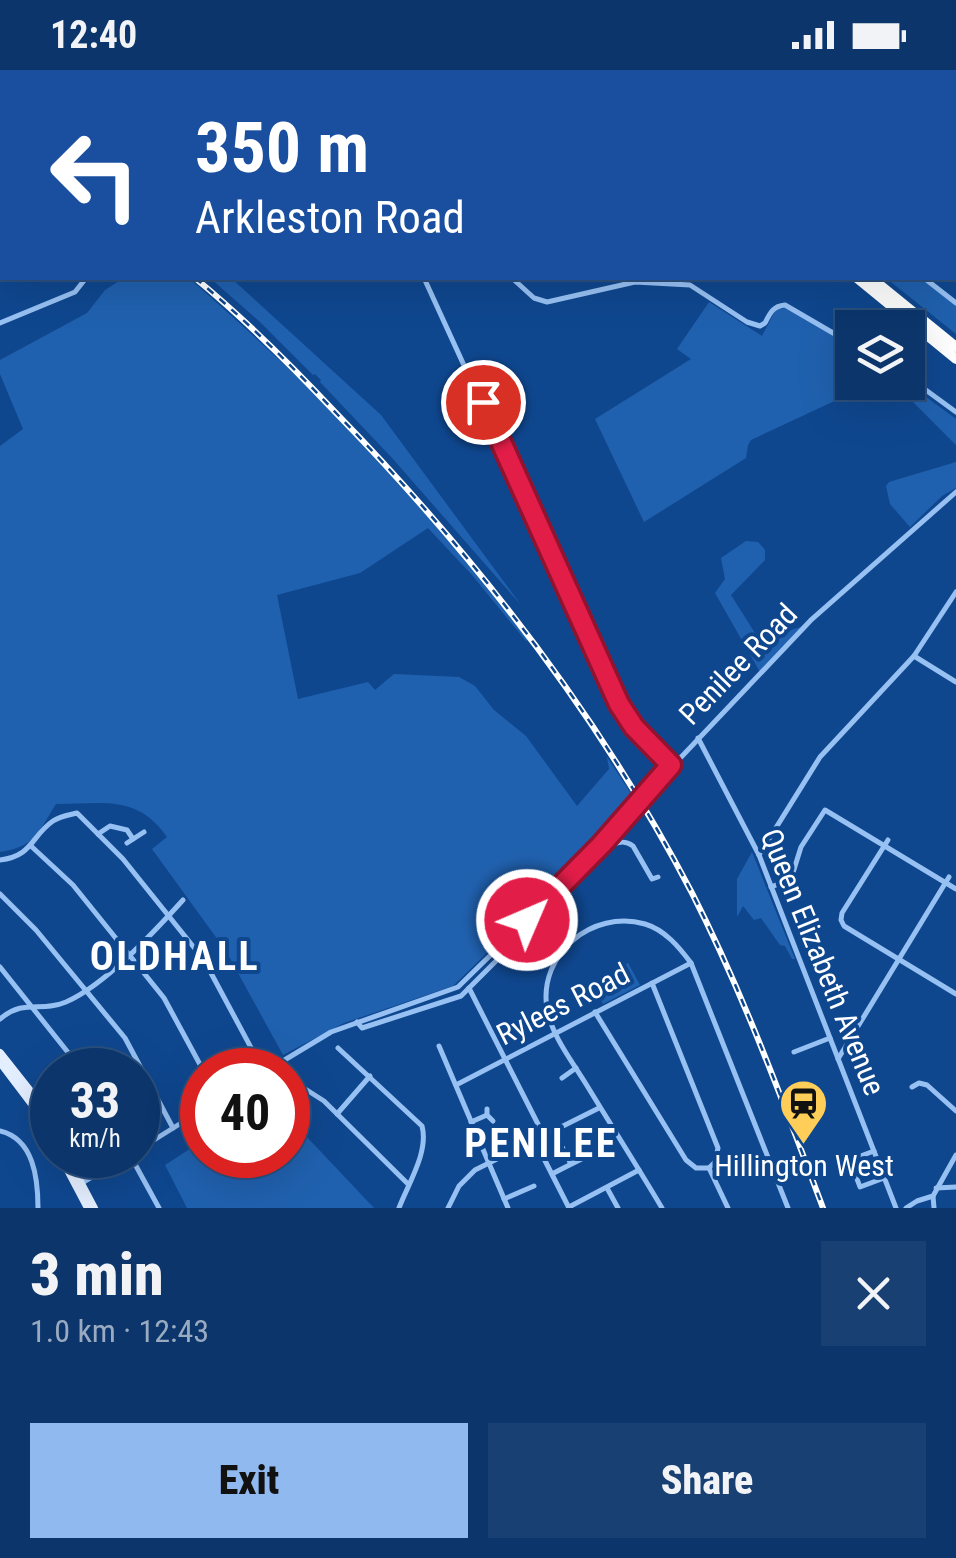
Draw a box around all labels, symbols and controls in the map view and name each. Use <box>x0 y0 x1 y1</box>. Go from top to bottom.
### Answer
text: 12:40 <box>50 13 137 57</box>
text: 350 m <box>195 107 369 189</box>
icon: left <box>30 110 160 240</box>
text: Arkleston Road <box>195 191 465 244</box>
map controls <box>835 310 925 400</box>
button: layers <box>835 310 925 400</box>
pin <box>441 360 526 445</box>
icon: arrive <box>456 375 511 430</box>
street label: Penilee Road <box>672 596 804 732</box>
street label: Queen Elizabeth Avenue <box>754 824 892 1100</box>
position arrow <box>475 868 579 972</box>
district label: OLDHALL <box>90 933 260 980</box>
street label: Rylees Road <box>491 956 635 1052</box>
speed limit sign: 40 <box>180 1048 310 1178</box>
text: 33 <box>70 1072 120 1130</box>
station icon: Hillington West <box>778 1078 830 1146</box>
district label: PENILEE <box>464 1120 618 1167</box>
text: km/h <box>69 1124 121 1153</box>
place label: Hillington West <box>714 1148 894 1183</box>
text: 3 min <box>30 1239 164 1310</box>
button: close <box>821 1241 926 1346</box>
text: 1.0 km · 12:43 <box>30 1312 209 1350</box>
button: Exit <box>30 1423 468 1538</box>
button: Share <box>488 1423 926 1538</box>

